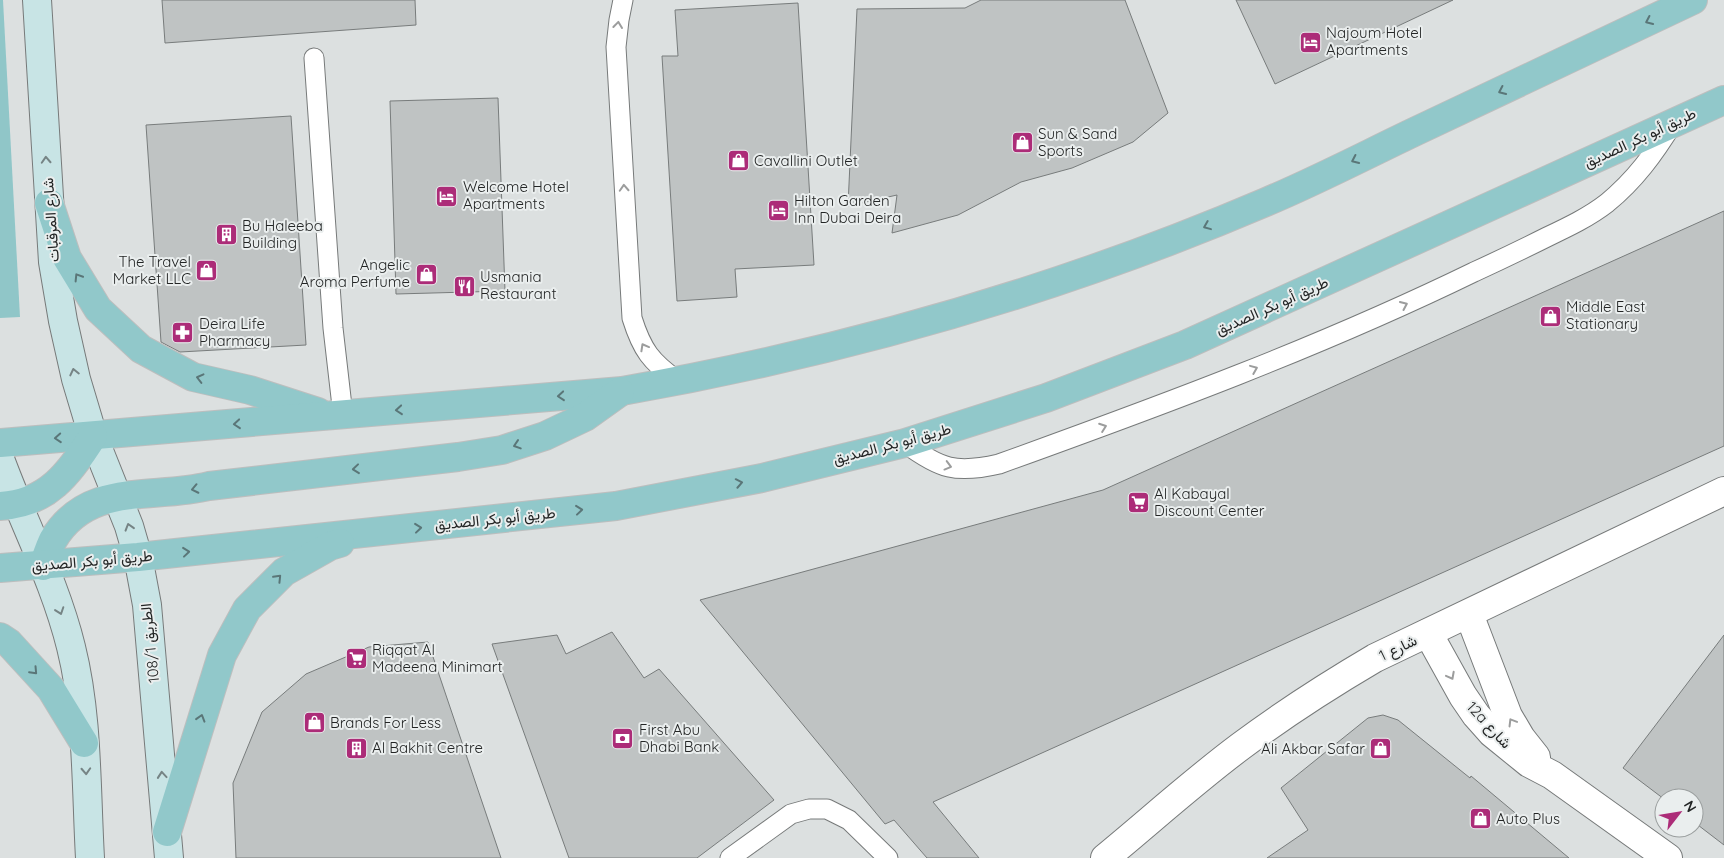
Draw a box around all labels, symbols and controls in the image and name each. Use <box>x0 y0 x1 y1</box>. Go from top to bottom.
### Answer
one-way arrow <box>1645 15 1654 25</box>
one-way arrow <box>612 21 623 29</box>
place label: Najoum Hotel Apartments <box>1326 23 1422 59</box>
hotel icon: Najoum Hotel Apartments <box>1298 30 1322 54</box>
one-way arrow <box>1498 84 1507 95</box>
street label: طريق أبو بكر الصديق <box>1581 103 1699 173</box>
place label: Sun & Sand Sports <box>1038 124 1117 160</box>
shop icon: Sun & Sand Sports <box>1010 131 1034 155</box>
shop icon: Cavallini Outlet <box>726 149 750 173</box>
place label: Cavallini Outlet <box>754 151 858 170</box>
one-way arrow <box>1351 154 1360 164</box>
one-way arrow <box>41 155 52 163</box>
street label: شارع المرقبات <box>38 177 65 263</box>
place label: Welcome Hotel Apartments <box>463 177 569 213</box>
one-way arrow <box>619 183 630 191</box>
hotel icon: Welcome Hotel Apartments <box>435 184 459 208</box>
place label: Hilton Garden Inn Dubai Deira <box>794 191 901 227</box>
hotel icon: Hilton Garden Inn Dubai Deira <box>766 198 790 222</box>
place label: Bu Haleeba Building <box>242 216 323 252</box>
one-way arrow <box>1203 220 1211 230</box>
building icon: Bu Haleeba Building <box>214 223 238 247</box>
place label: The Travel Market LLC <box>113 252 191 288</box>
place label: Angelic Aroma Perfume <box>300 255 410 291</box>
shop icon: The Travel Market LLC <box>195 259 219 283</box>
shop icon: Angelic Aroma Perfume <box>414 262 438 286</box>
place label: Usmania Restaurant <box>480 267 557 303</box>
street label: طريق أبو بكر الصديق <box>1212 272 1332 340</box>
one-way arrow <box>75 274 85 283</box>
restaurant icon: Usmania Restaurant <box>452 274 476 298</box>
place label: Middle East Stationary <box>1566 297 1645 333</box>
one-way arrow <box>1399 301 1408 312</box>
shop icon: Middle East Stationary <box>1538 304 1562 328</box>
place label: Deira Life Pharmacy <box>199 314 270 350</box>
pharmacy icon: Deira Life Pharmacy <box>171 321 195 345</box>
one-way arrow <box>640 344 650 353</box>
one-way arrow <box>1249 365 1258 375</box>
one-way arrow <box>69 368 80 377</box>
one-way arrow <box>197 374 205 384</box>
one-way arrow <box>556 390 564 401</box>
one-way arrow <box>395 404 403 415</box>
one-way arrow <box>233 418 241 429</box>
street label: طريق أبو بكر الصديق <box>831 419 953 469</box>
one-way arrow <box>1098 423 1106 433</box>
one-way arrow <box>53 433 61 444</box>
one-way arrow <box>513 439 522 449</box>
one-way arrow <box>943 460 952 471</box>
one-way arrow <box>352 463 360 474</box>
one-way arrow <box>735 478 744 488</box>
one-way arrow <box>191 483 200 493</box>
place label: Al Kabayal Discount Center <box>1154 484 1265 520</box>
supermarket icon: Al Kabayal Discount Center <box>1126 491 1150 515</box>
street label: طريق أبو بكر الصديق <box>434 503 557 535</box>
one-way arrow <box>576 505 584 516</box>
one-way arrow <box>414 522 422 533</box>
one-way arrow <box>125 524 135 532</box>
street label: طريق أبو بكر الصديق <box>31 546 154 576</box>
one-way arrow <box>183 547 191 558</box>
one-way arrow <box>272 575 281 584</box>
street label: 108/1 الطريق <box>136 602 164 684</box>
one-way arrow <box>54 607 64 615</box>
street label: شارع 1 <box>1376 630 1421 667</box>
place label: Riqqat Al Madeena Minimart <box>372 640 503 676</box>
supermarket icon: Riqqat Al Madeena Minimart <box>344 647 368 671</box>
one-way arrow <box>28 666 37 675</box>
one-way arrow <box>1445 670 1455 679</box>
street label: 12a شارع <box>1461 697 1516 754</box>
shop icon: Brands For Less <box>302 711 326 735</box>
place label: Brands For Less <box>330 713 441 732</box>
one-way arrow <box>196 715 206 723</box>
one-way arrow <box>1508 719 1518 728</box>
place label: First Abu Dhabi Bank <box>639 720 719 756</box>
bank icon: First Abu Dhabi Bank <box>611 727 635 751</box>
building icon: Al Bakhit Centre <box>344 736 368 760</box>
shop icon: Ali Akbar Safar <box>1369 737 1393 761</box>
place label: Al Bakhit Centre <box>372 738 483 757</box>
place label: Ali Akbar Safar <box>1261 739 1365 758</box>
one-way arrow <box>80 767 91 775</box>
one-way arrow <box>156 770 167 778</box>
north arrow <box>1654 788 1704 838</box>
text: N <box>1680 797 1701 815</box>
shop icon: Auto Plus <box>1468 807 1492 831</box>
place label: Auto Plus <box>1496 809 1560 828</box>

